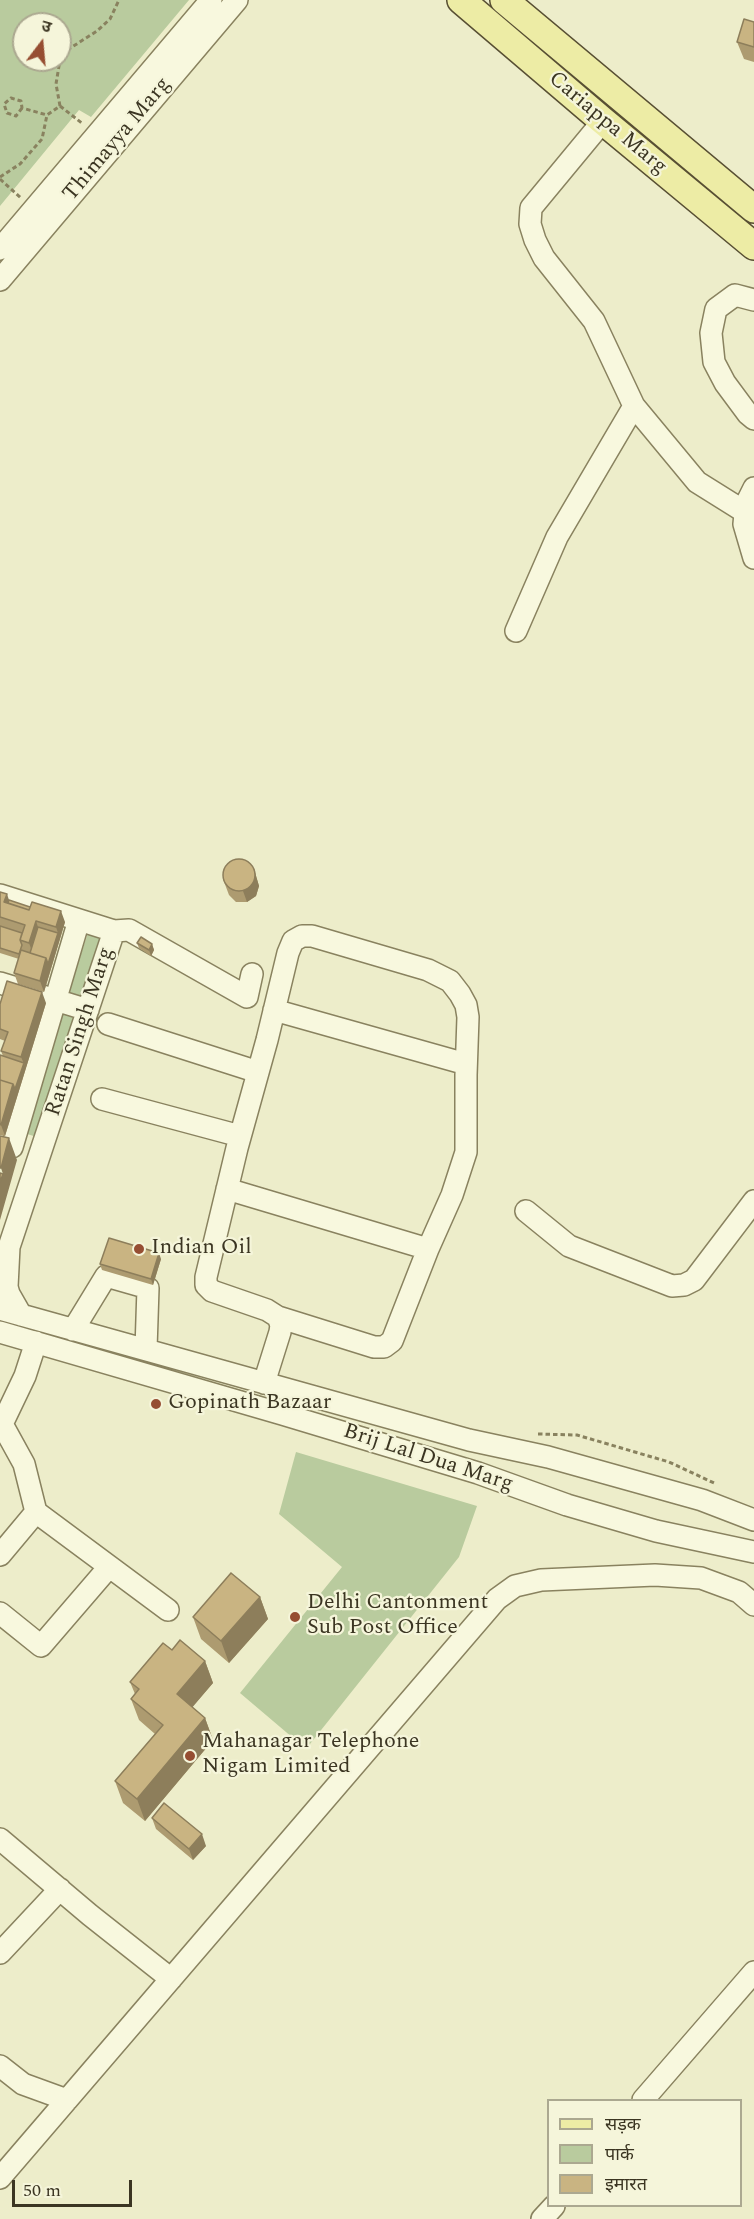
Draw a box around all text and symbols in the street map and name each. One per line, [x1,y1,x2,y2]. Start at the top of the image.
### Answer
north arrow [12,12,72,72]
text: उ [39,14,54,39]
street label: Cariappa Marg [542,67,672,181]
street label: Thimayya Marg [58,73,178,207]
street label: Ratan Singh Marg [41,944,121,1120]
place label: Indian Oil [151,1236,252,1262]
marker: Indian Oil [132,1242,146,1256]
place label: Gopinath Bazaar [168,1391,332,1417]
marker: Gopinath Bazaar [149,1397,163,1411]
street label: Brij Lal Dua Marg [340,1419,516,1499]
place label: Delhi Cantonment Sub Post Office [307,1591,488,1642]
marker: Delhi Cantonment Sub Post Office [288,1610,302,1624]
place label: Mahanagar Telephone Nigam Limited [202,1730,419,1782]
marker: Mahanagar Telephone Nigam Limited [183,1749,197,1763]
legend [547,2099,742,2207]
text: सड़क [605,2111,641,2138]
text: पार्क [605,2141,634,2168]
scale bar [15,2168,135,2206]
text: इमारत [605,2171,647,2198]
text: 50 m [23,2177,61,2204]

